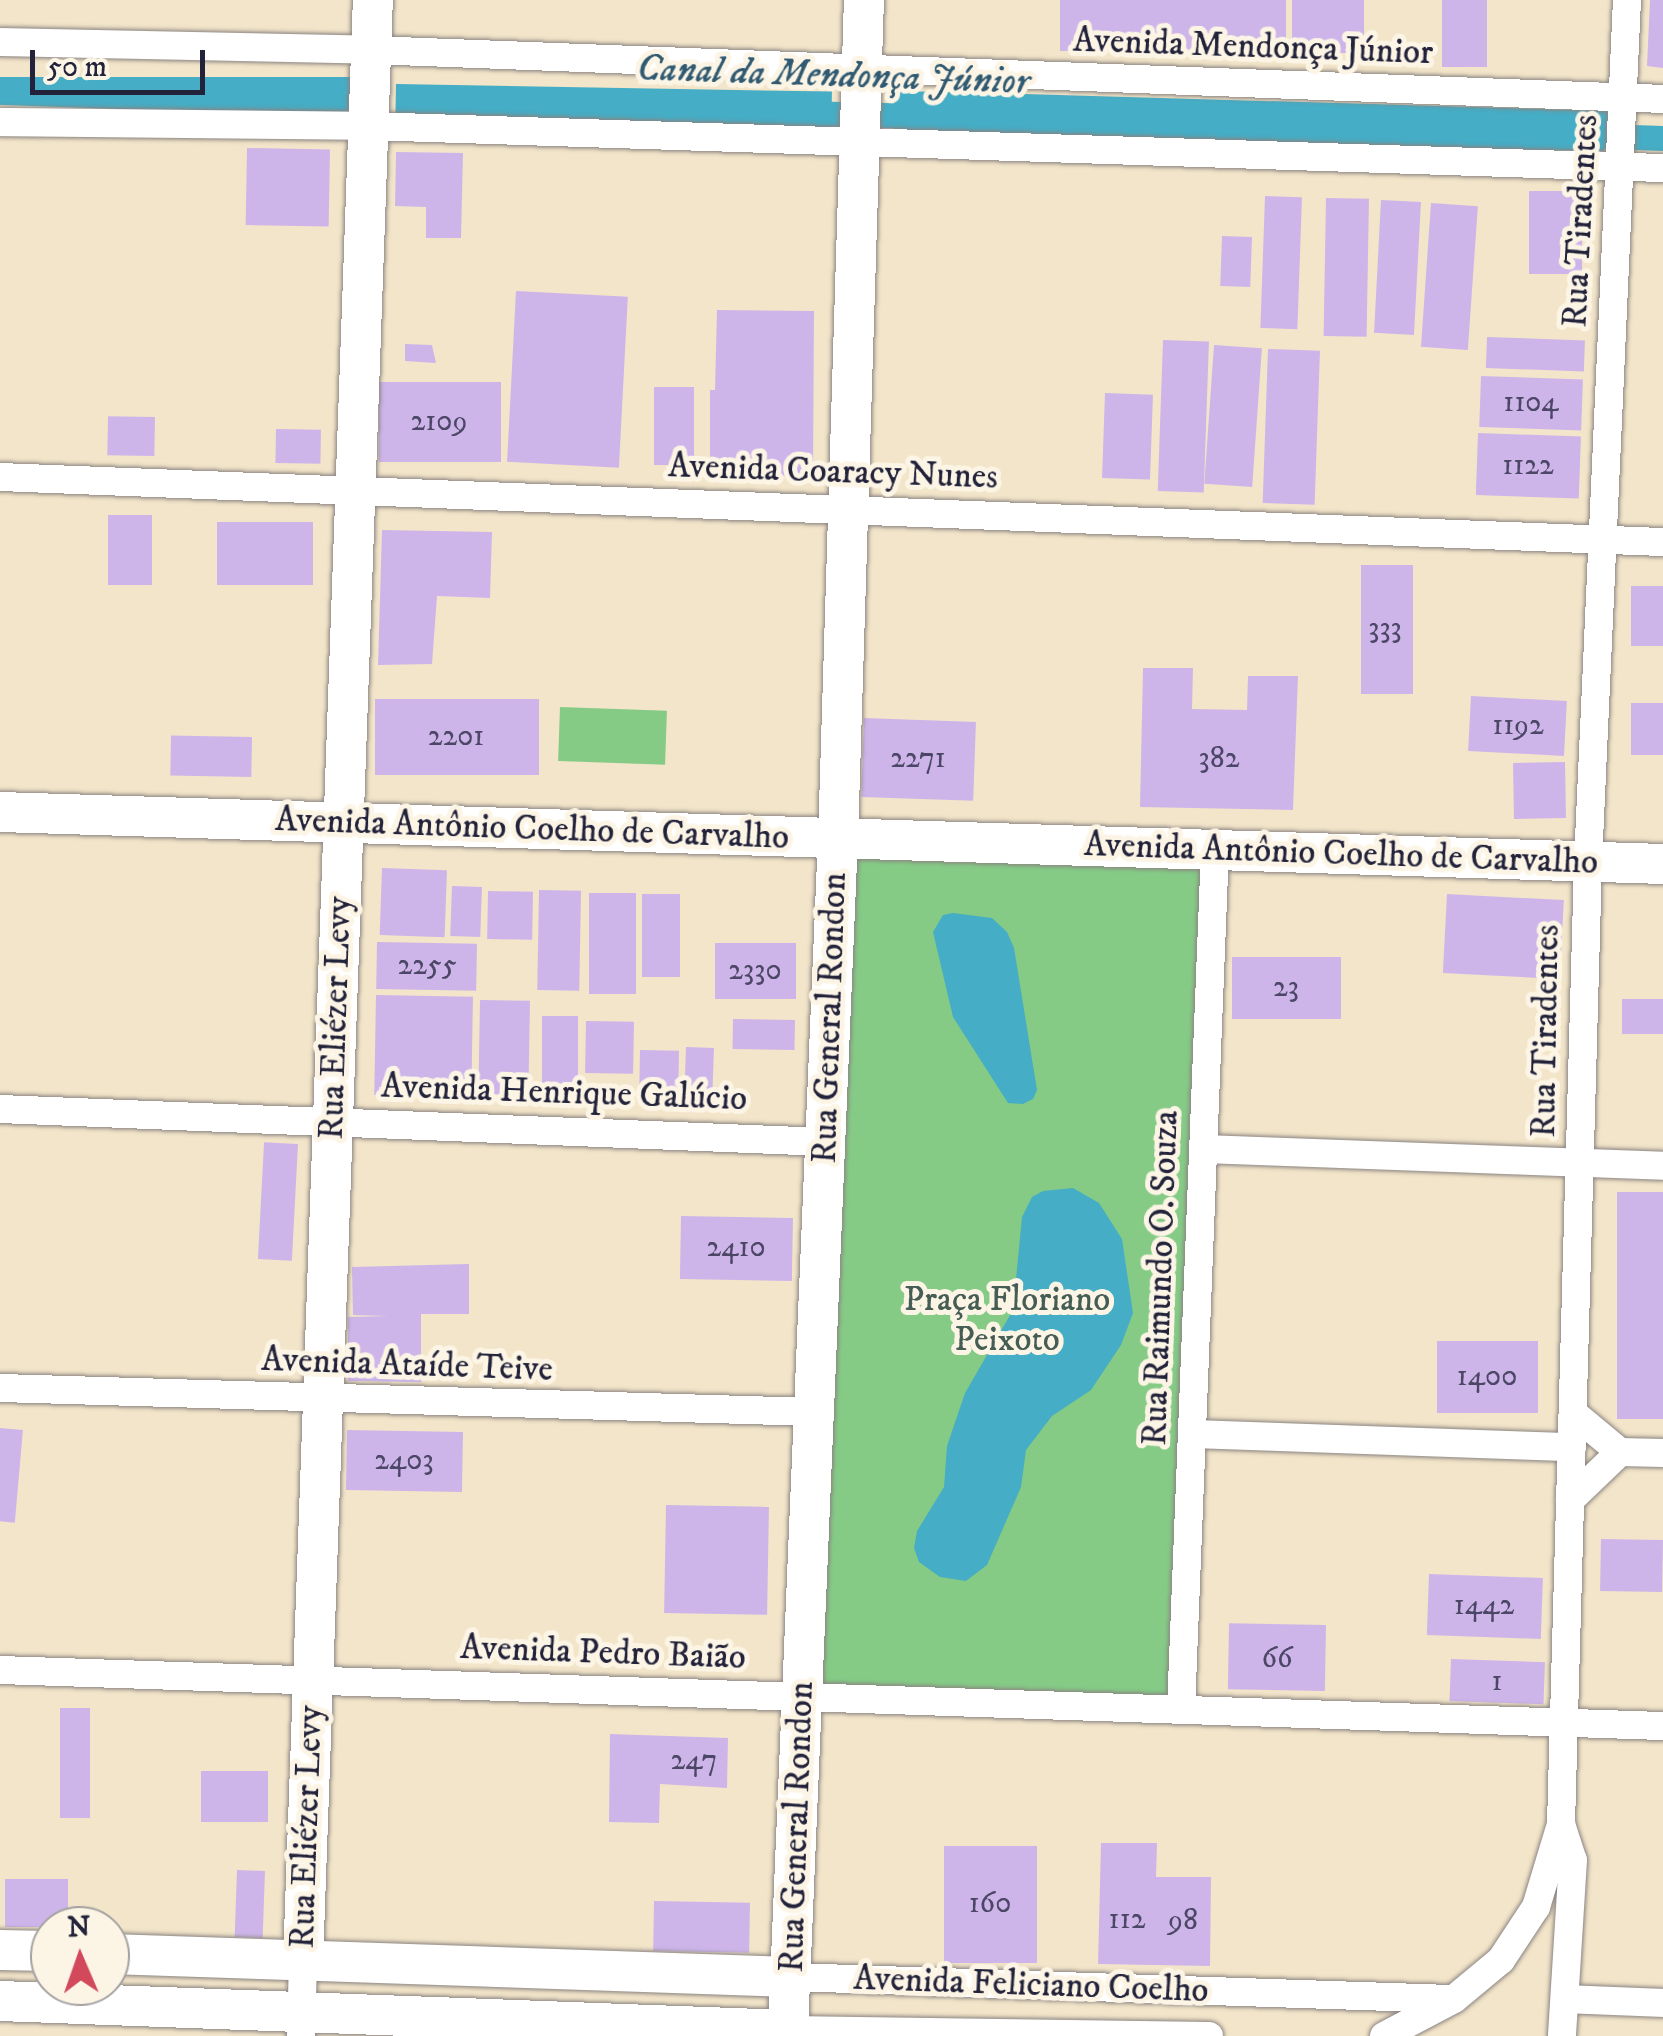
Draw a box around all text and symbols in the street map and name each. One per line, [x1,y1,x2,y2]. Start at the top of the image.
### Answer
street label: Avenida Mendonça Júnior [1072,20,1434,74]
scale bar [35,30,210,92]
water label: Canal da Mendonça Júnior [636,46,1030,106]
text: 50 m [47,49,107,86]
street label: Rua Tiradentes [1554,113,1608,329]
house number: 1104 [1503,385,1559,421]
house number: 2109 [411,404,467,440]
street label: Avenida Coaracy Nunes [667,445,999,499]
house number: 1122 [1502,448,1554,484]
house number: 333 [1368,611,1402,647]
house number: 1192 [1492,708,1544,744]
house number: 2201 [428,719,484,755]
house number: 2271 [890,741,946,777]
house number: 382 [1199,741,1239,777]
street label: Avenida Antônio Coelho de Carvalho [274,799,790,859]
street label: Avenida Antônio Coelho de Carvalho [1083,824,1599,884]
street label: Rua General Rondon [804,872,856,1164]
street label: Rua Eliézer Levy [311,896,361,1140]
street label: Rua Tiradentes [1523,924,1569,1138]
house number: 2255 [397,948,457,984]
house number: 2330 [728,953,782,989]
house number: 23 [1273,970,1299,1006]
street label: Avenida Henrique Galúcio [380,1066,748,1120]
street label: Rua Raimundo O. Souza [1134,1110,1188,1446]
house number: 2410 [706,1230,766,1266]
park label: Praça Floriano Peixoto [904,1279,1110,1361]
street label: Avenida Ataíde Teive [261,1339,553,1391]
house number: 1400 [1457,1359,1517,1395]
house number: 2403 [374,1443,434,1479]
house number: 1442 [1454,1588,1514,1624]
street label: Avenida Pedro Baião [459,1627,747,1679]
house number: 66 [1261,1641,1293,1677]
house number: 1 [1491,1664,1503,1700]
street label: Rua General Rondon [771,1681,823,1973]
street label: Rua Eliézer Levy [282,1705,332,1949]
house number: 247 [671,1743,717,1779]
house number: 160 [969,1886,1011,1922]
house number: 112 [1109,1902,1145,1938]
house number: 98 [1168,1903,1198,1939]
north arrow [30,1906,130,2006]
text: N [67,1910,91,1945]
street label: Avenida Feliciano Coelho [853,1958,1209,2012]

